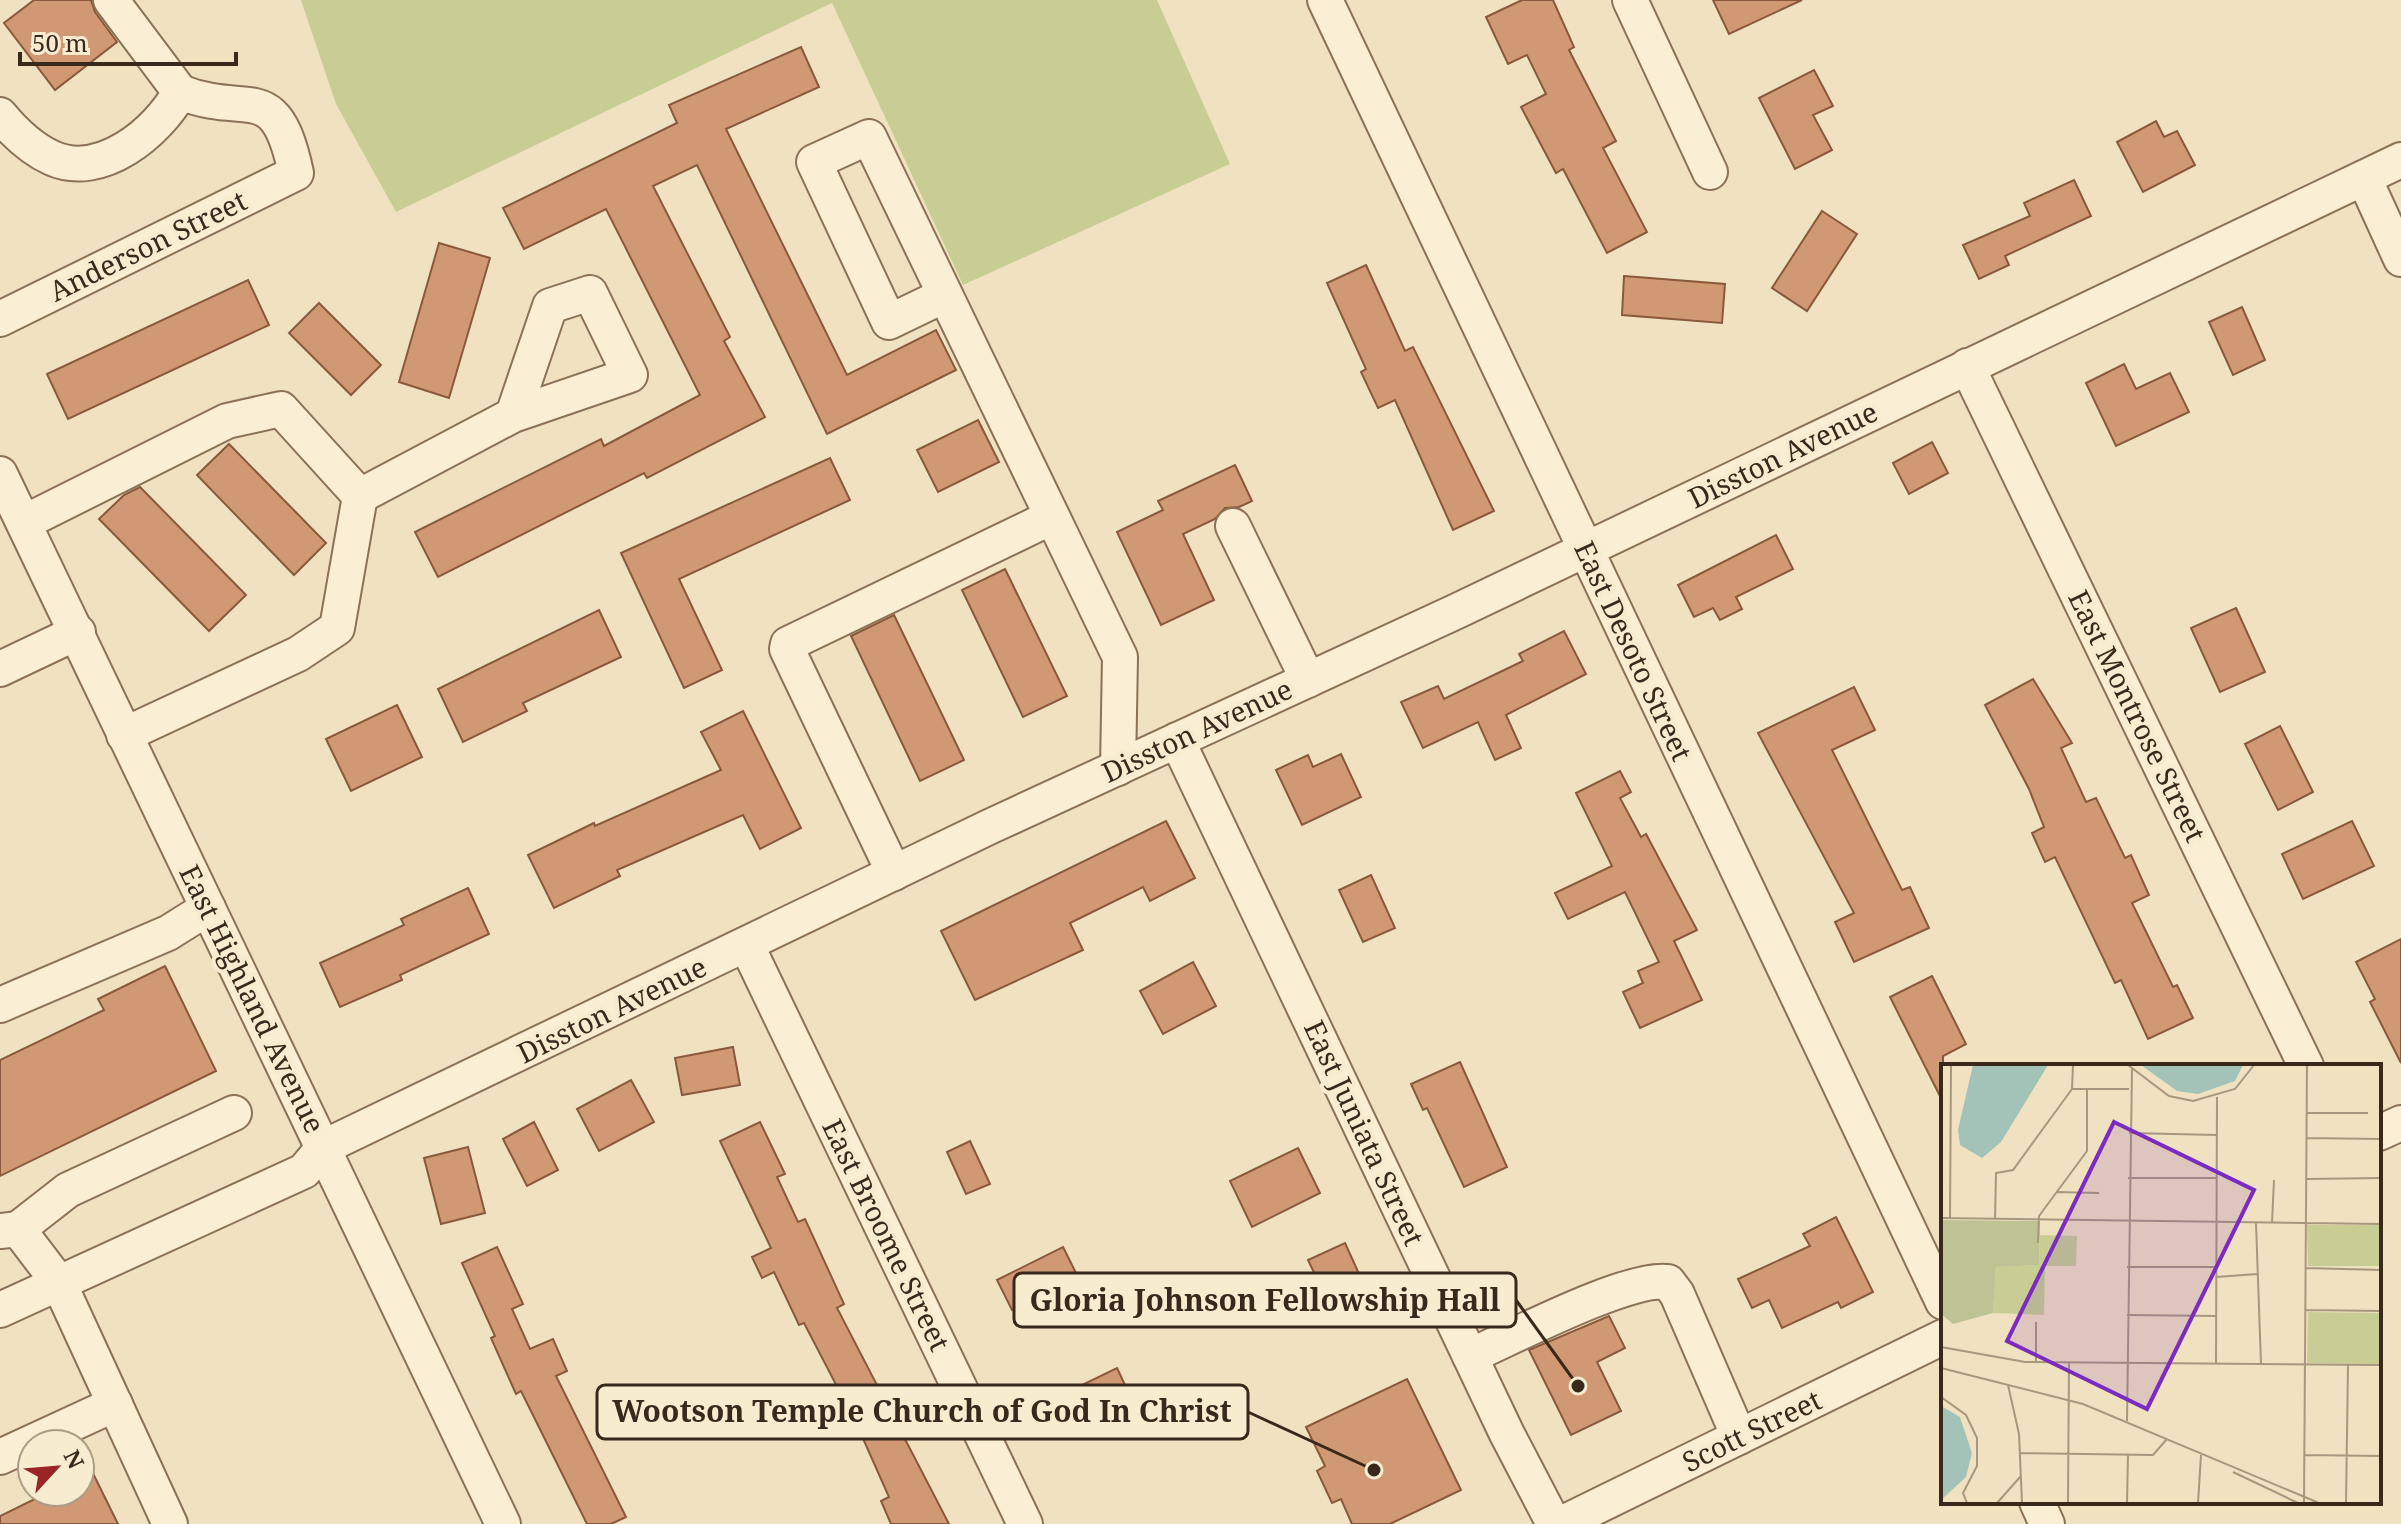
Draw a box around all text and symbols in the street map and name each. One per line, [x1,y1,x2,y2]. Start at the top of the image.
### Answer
scale bar [20,16,236,66]
text: 50 m [32,26,88,59]
street label: Anderson Street [42,181,253,309]
street label: Disston Avenue [1682,392,1883,516]
street label: East Desoto Street [1566,534,1702,767]
street label: East Montrose Street [2060,583,2215,848]
street label: Disston Avenue [1095,669,1298,791]
street label: East Highland Avenue [171,858,334,1139]
street label: Disston Avenue [511,947,712,1071]
street label: East Juniata Street [1296,1014,1434,1252]
inset map [1941,1064,2381,1504]
street label: East Broome Street [814,1112,960,1357]
callout: Gloria Johnson Fellowship Hall [1014,1273,1516,1327]
text: Gloria Johnson Fellowship Hall [1030,1279,1501,1320]
street label: Scott Street [1676,1380,1828,1480]
callout: Wootson Temple Church of God In Christ [597,1385,1248,1439]
text: Wootson Temple Church of God In Christ [612,1390,1232,1431]
north arrow [16,1428,96,1508]
text: N [58,1444,92,1473]

